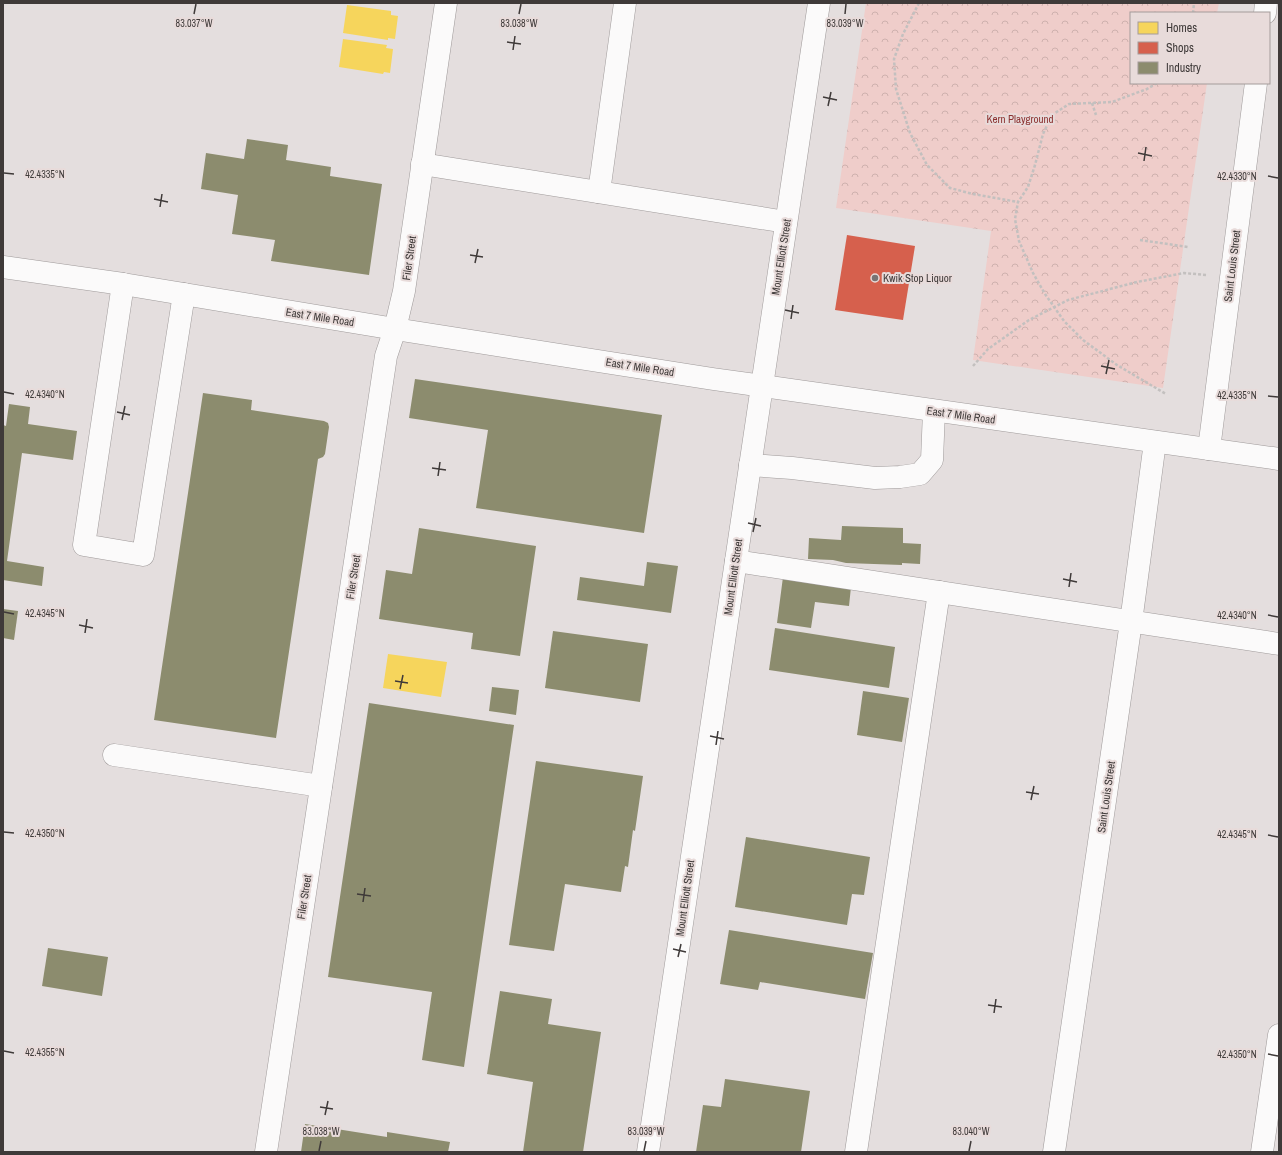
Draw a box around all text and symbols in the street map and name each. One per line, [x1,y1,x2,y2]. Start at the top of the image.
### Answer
legend [1130,12,1270,84]
text: 83.037°W [176,17,213,30]
text: 83.038°W [501,17,538,30]
text: 83.039°W [827,17,864,30]
text: Homes [1166,20,1197,36]
text: Shops [1166,40,1194,56]
text: Industry [1166,60,1201,76]
park label: Kern Playground [986,112,1054,126]
text: 42.4335°N [25,168,65,181]
text: 42.4330°N [1217,170,1257,183]
street label: Mount Elliott Street [768,218,794,296]
street label: Saint Louis Street [1221,229,1243,303]
street label: Filer Street [399,234,419,281]
place label: Kwik Stop Liquor [883,271,952,285]
marker: Kwik Stop Liquor [870,273,880,283]
street label: East 7 Mile Road [285,305,355,329]
street label: East 7 Mile Road [605,355,675,379]
text: 42.4340°N [25,388,65,401]
text: 42.4335°N [1217,389,1257,402]
street label: East 7 Mile Road [926,403,996,427]
street label: Mount Elliott Street [721,538,745,616]
street label: Filer Street [343,553,363,600]
text: 42.4345°N [25,607,65,620]
text: 42.4340°N [1217,609,1257,622]
street label: Saint Louis Street [1094,760,1118,834]
text: 42.4350°N [25,827,65,840]
text: 42.4345°N [1217,828,1257,841]
street label: Mount Elliott Street [673,859,697,937]
street label: Filer Street [294,873,314,920]
text: 42.4355°N [25,1046,65,1059]
text: 42.4350°N [1217,1048,1257,1061]
text: 83.038°W [303,1125,340,1138]
text: 83.039°W [628,1125,665,1138]
text: 83.040°W [953,1125,990,1138]

